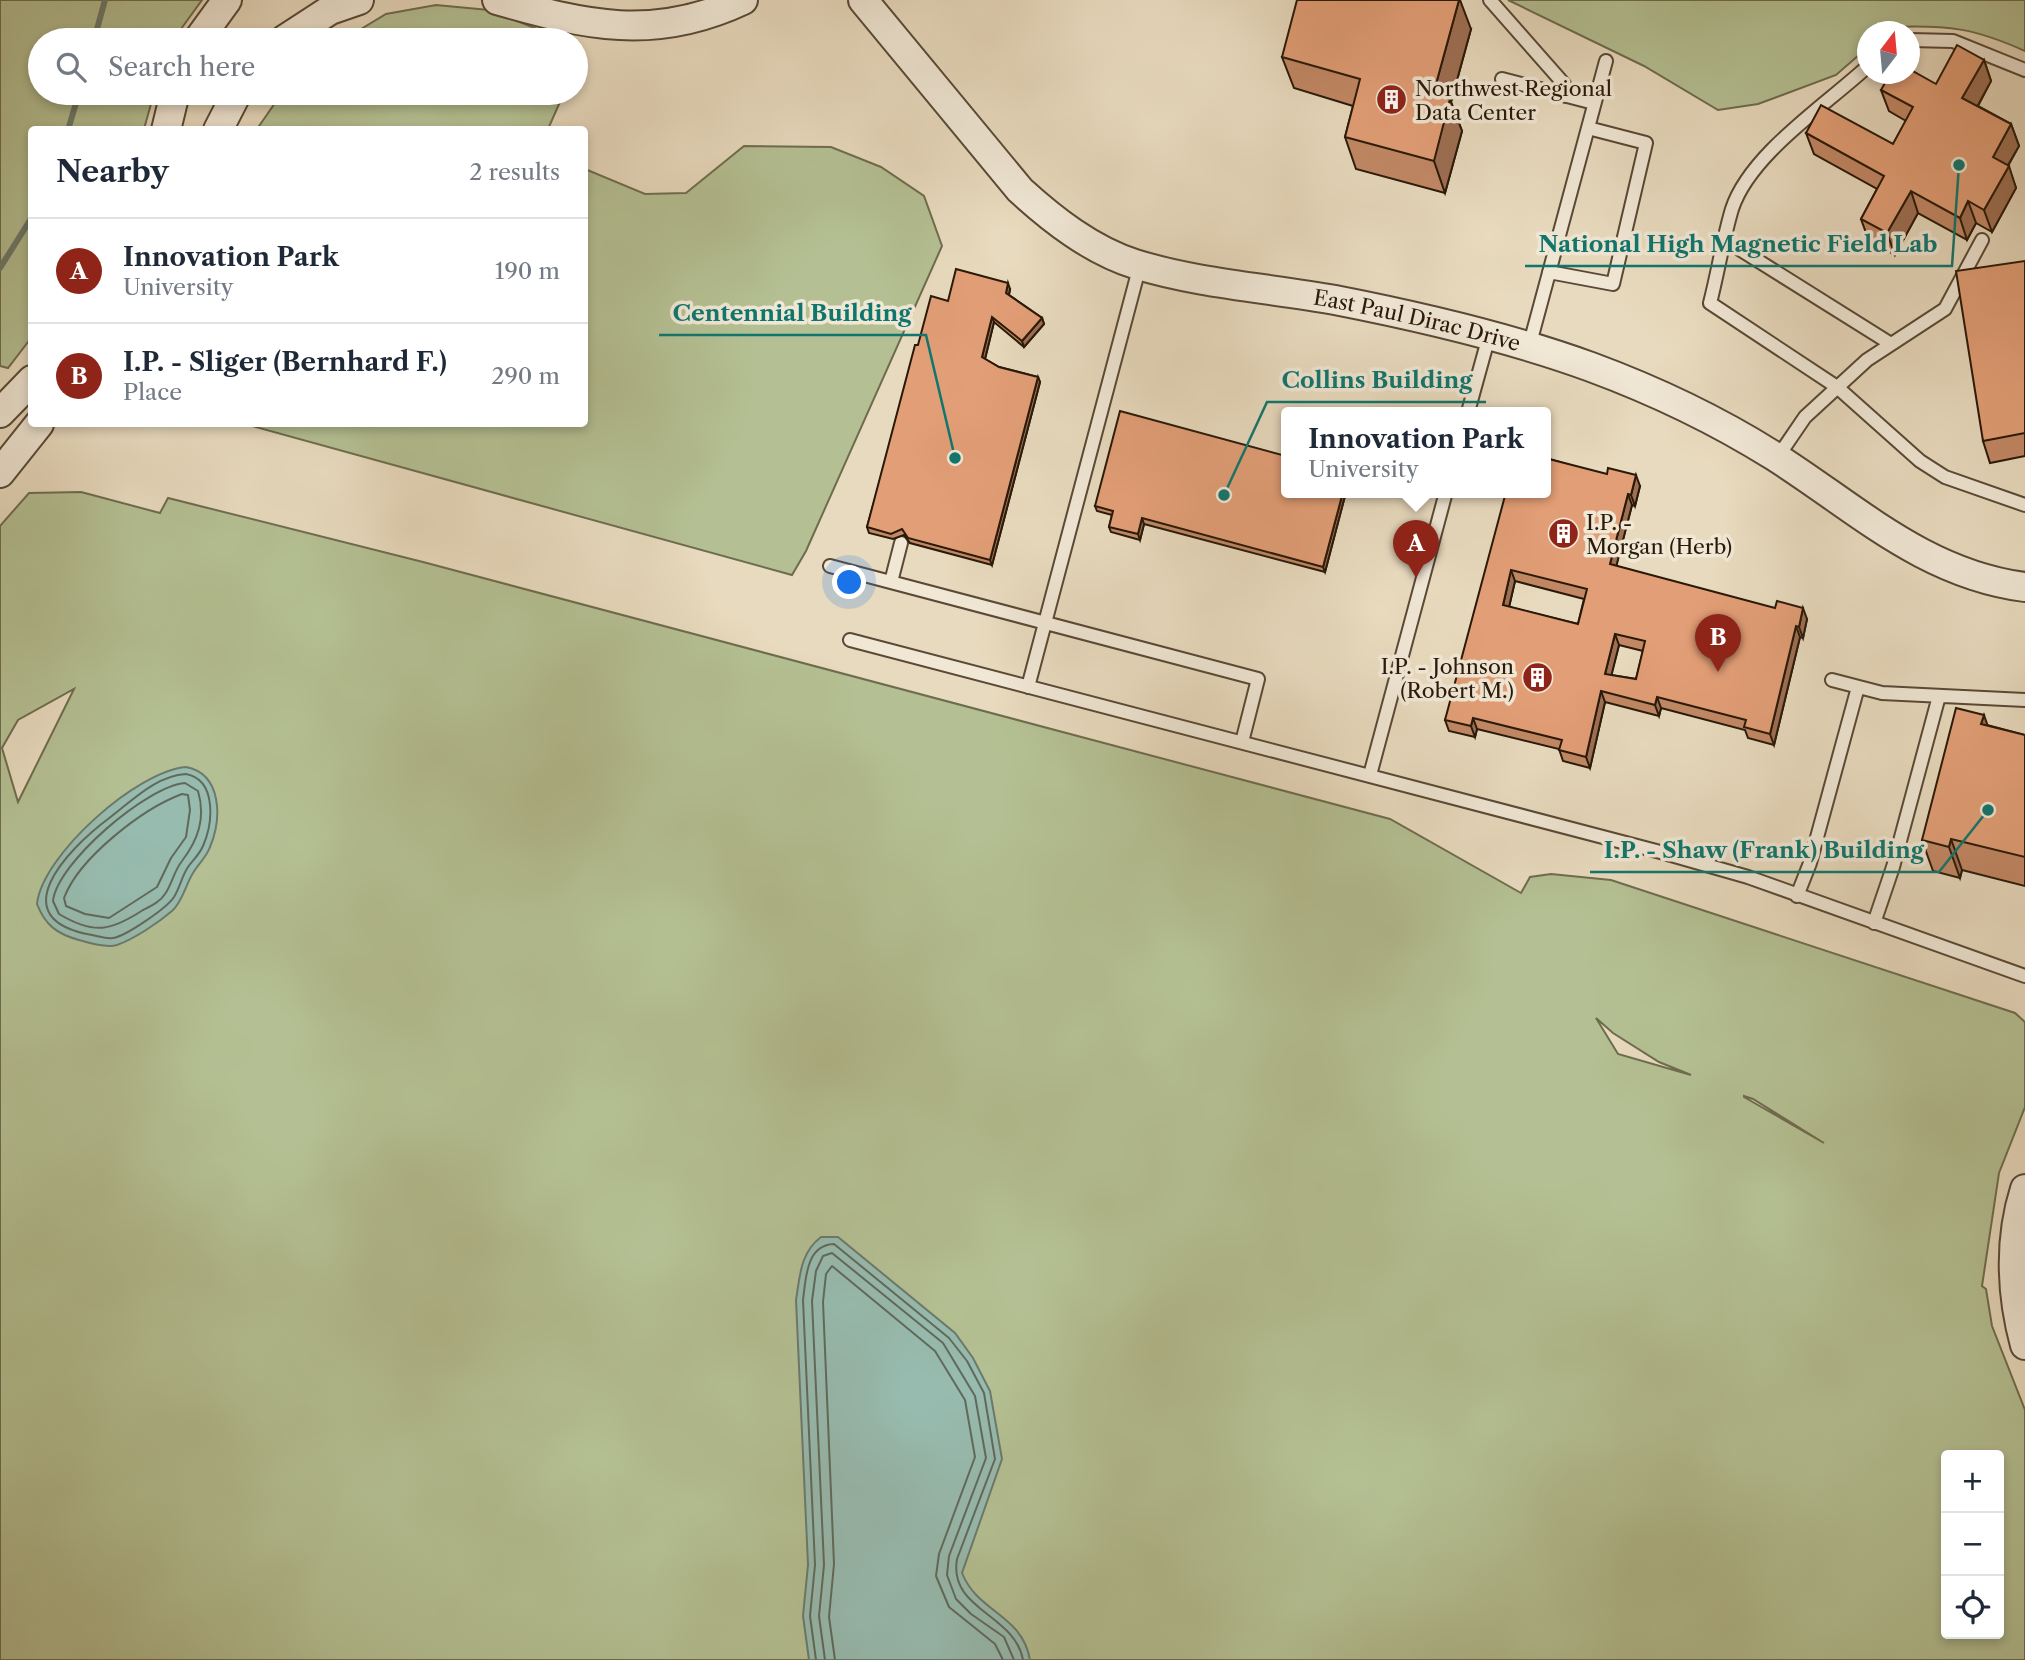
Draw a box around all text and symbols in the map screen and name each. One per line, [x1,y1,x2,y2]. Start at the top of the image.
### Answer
north arrow [1857,21,1920,84]
search box [28,28,588,105]
icon: search [52,48,90,86]
text: Search here [108,51,255,83]
place label: Northwest Regional Data Center [1415,76,1612,125]
building icon: Northwest Regional Data Center [1375,83,1409,117]
text: Nearby [56,153,169,190]
text: 2 results [469,158,560,186]
callout: National High Magnetic Field Lab [1525,222,1952,266]
text: National High Magnetic Field Lab [1539,230,1937,258]
text: Innovation Park [123,241,339,273]
text: A [70,257,88,285]
text: 190 m [495,257,560,285]
text: University [123,273,234,301]
street label: East Paul Dirac Drive [1312,284,1524,356]
callout: Centennial Building [659,291,926,335]
text: Centennial Building [672,299,912,327]
text: I.P. - Sliger (Bernhard F.) [123,346,447,378]
callout: Collins Building [1267,358,1486,402]
text: B [70,362,88,390]
text: 290 m [491,362,560,390]
text: Collins Building [1282,366,1473,394]
text: Place [123,378,182,406]
popup [1281,407,1551,498]
text: Innovation Park [1308,423,1524,455]
text: University [1308,455,1419,483]
place label: I.P. - Morgan (Herb) [1586,510,1732,559]
building icon: I.P. - Morgan (Herb) [1546,517,1580,551]
pin: A [1393,520,1439,578]
your location [832,565,866,599]
pin: B [1695,614,1741,672]
place label: I.P. - Johnson (Robert M.) [1381,654,1514,703]
building icon: I.P. - Johnson (Robert M.) [1520,661,1554,695]
callout: I.P. - Shaw (Frank) Building [1590,828,1939,872]
text: I.P. - Shaw (Frank) Building [1604,836,1925,864]
map controls [1941,1450,2004,1639]
button: + [1941,1450,2004,1513]
button: − [1941,1513,2004,1576]
button: locate [1941,1576,2004,1639]

